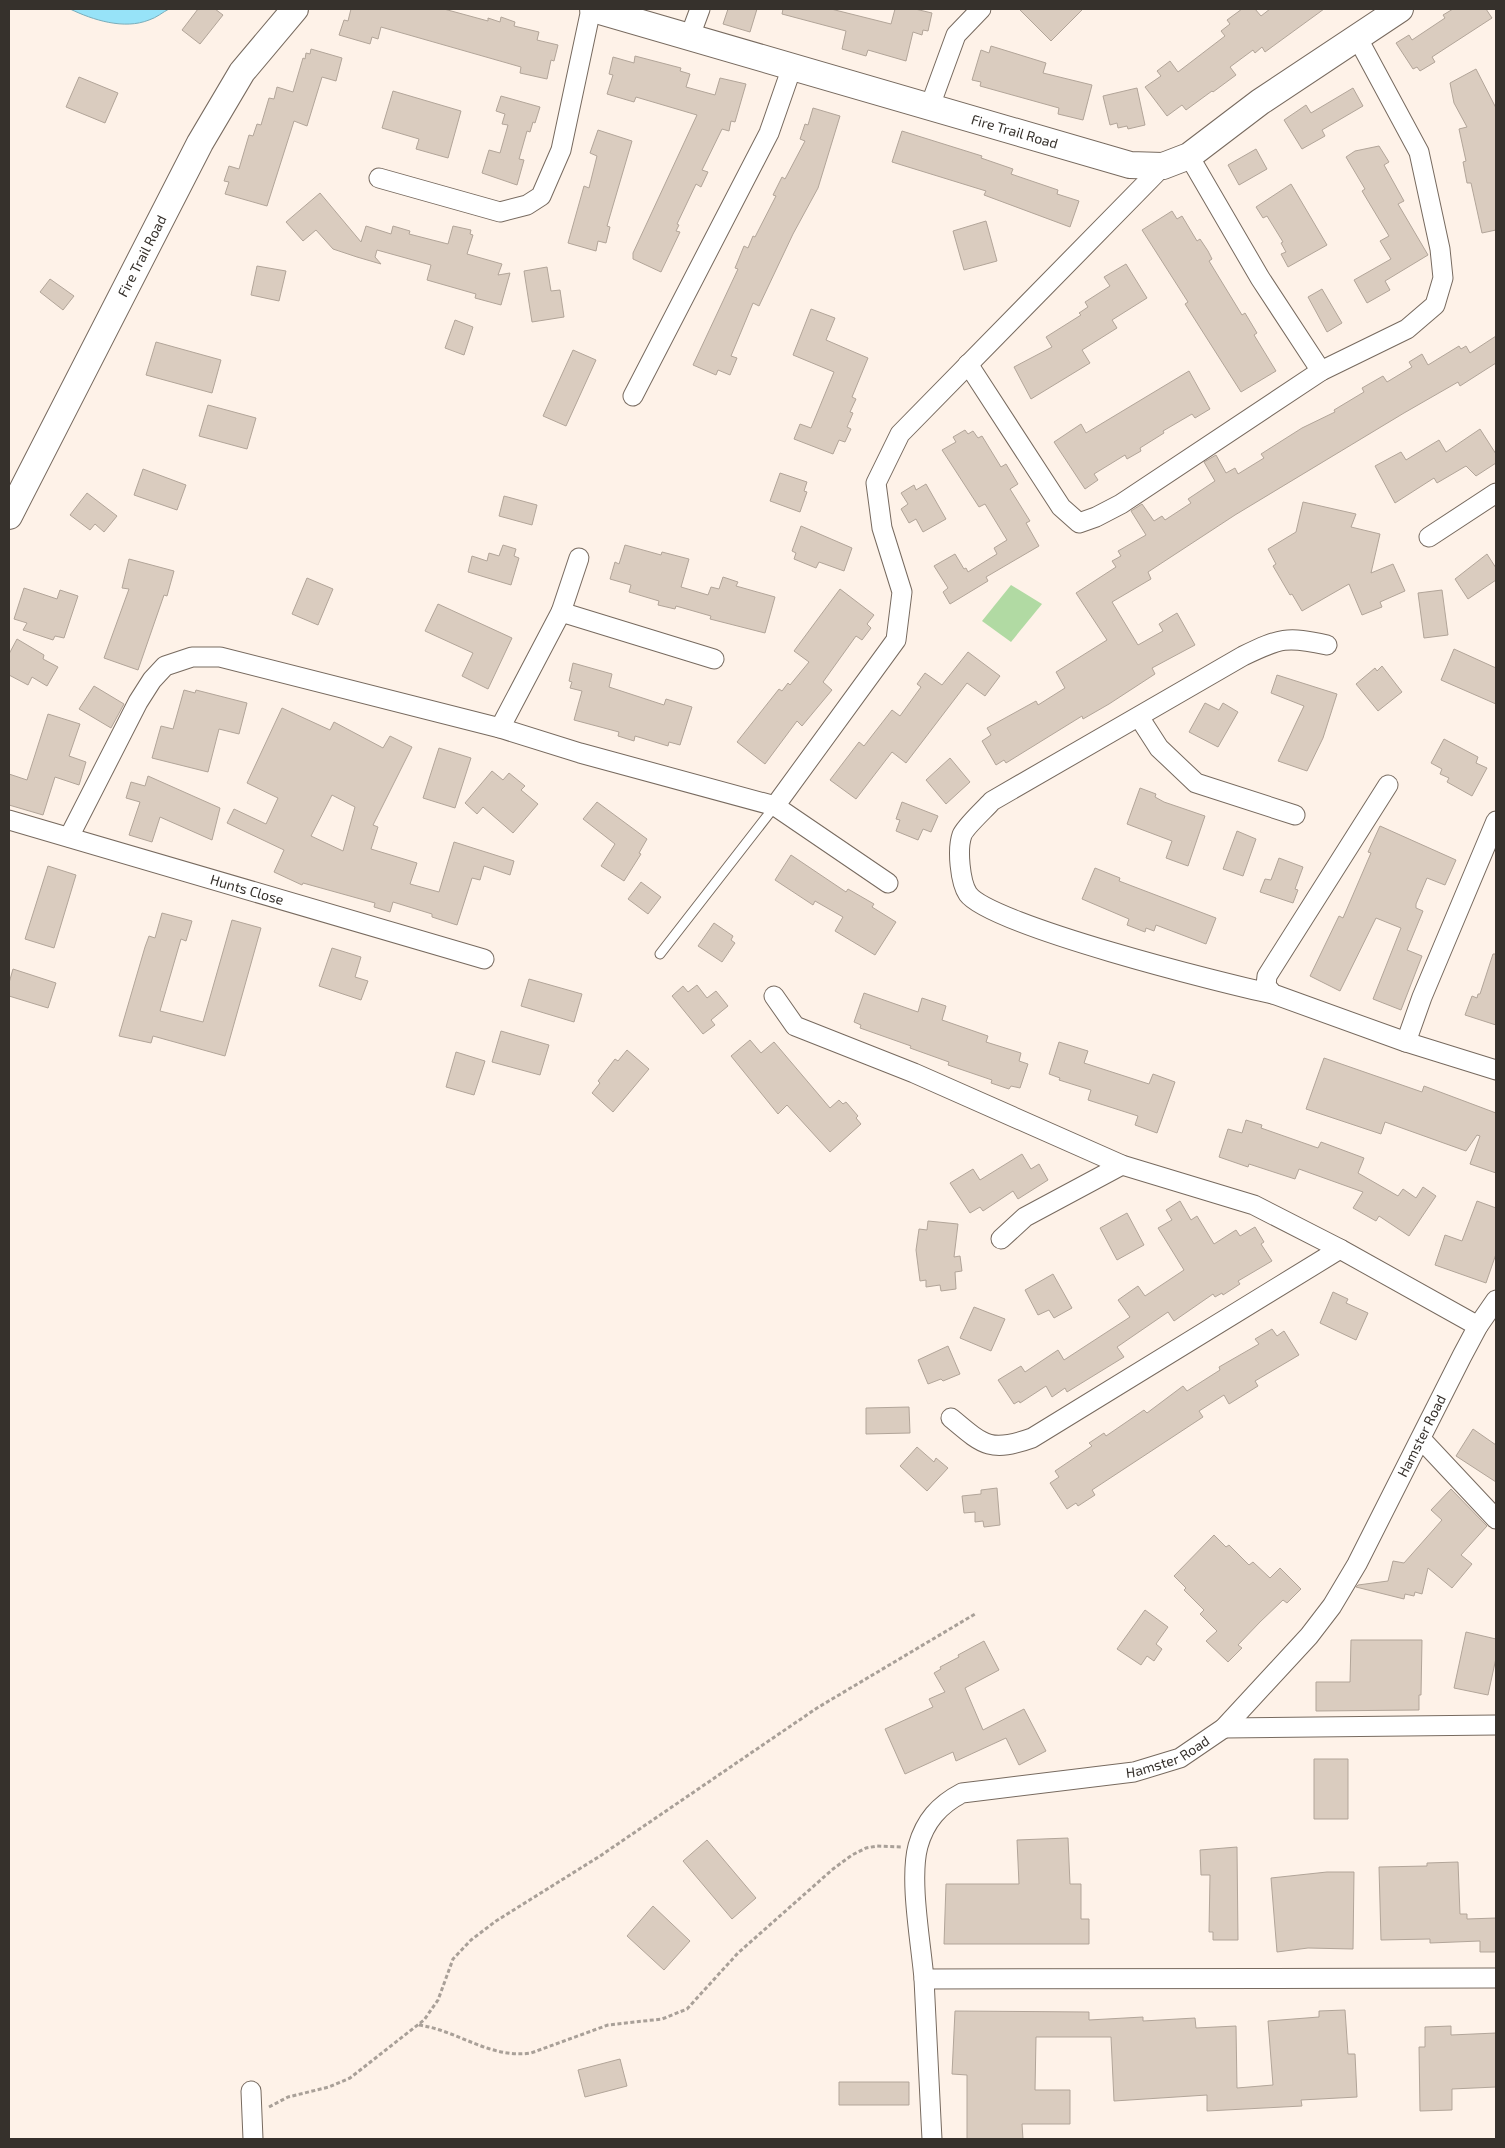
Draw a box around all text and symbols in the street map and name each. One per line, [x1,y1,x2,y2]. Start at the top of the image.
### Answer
street label: Fire Trail Road [969,110,1060,152]
street label: Fire Trail Road [114,212,170,300]
street label: Hunts Close [208,870,286,908]
street label: Hamster Road [1393,1392,1449,1480]
street label: Hamster Road [1125,1732,1212,1781]

